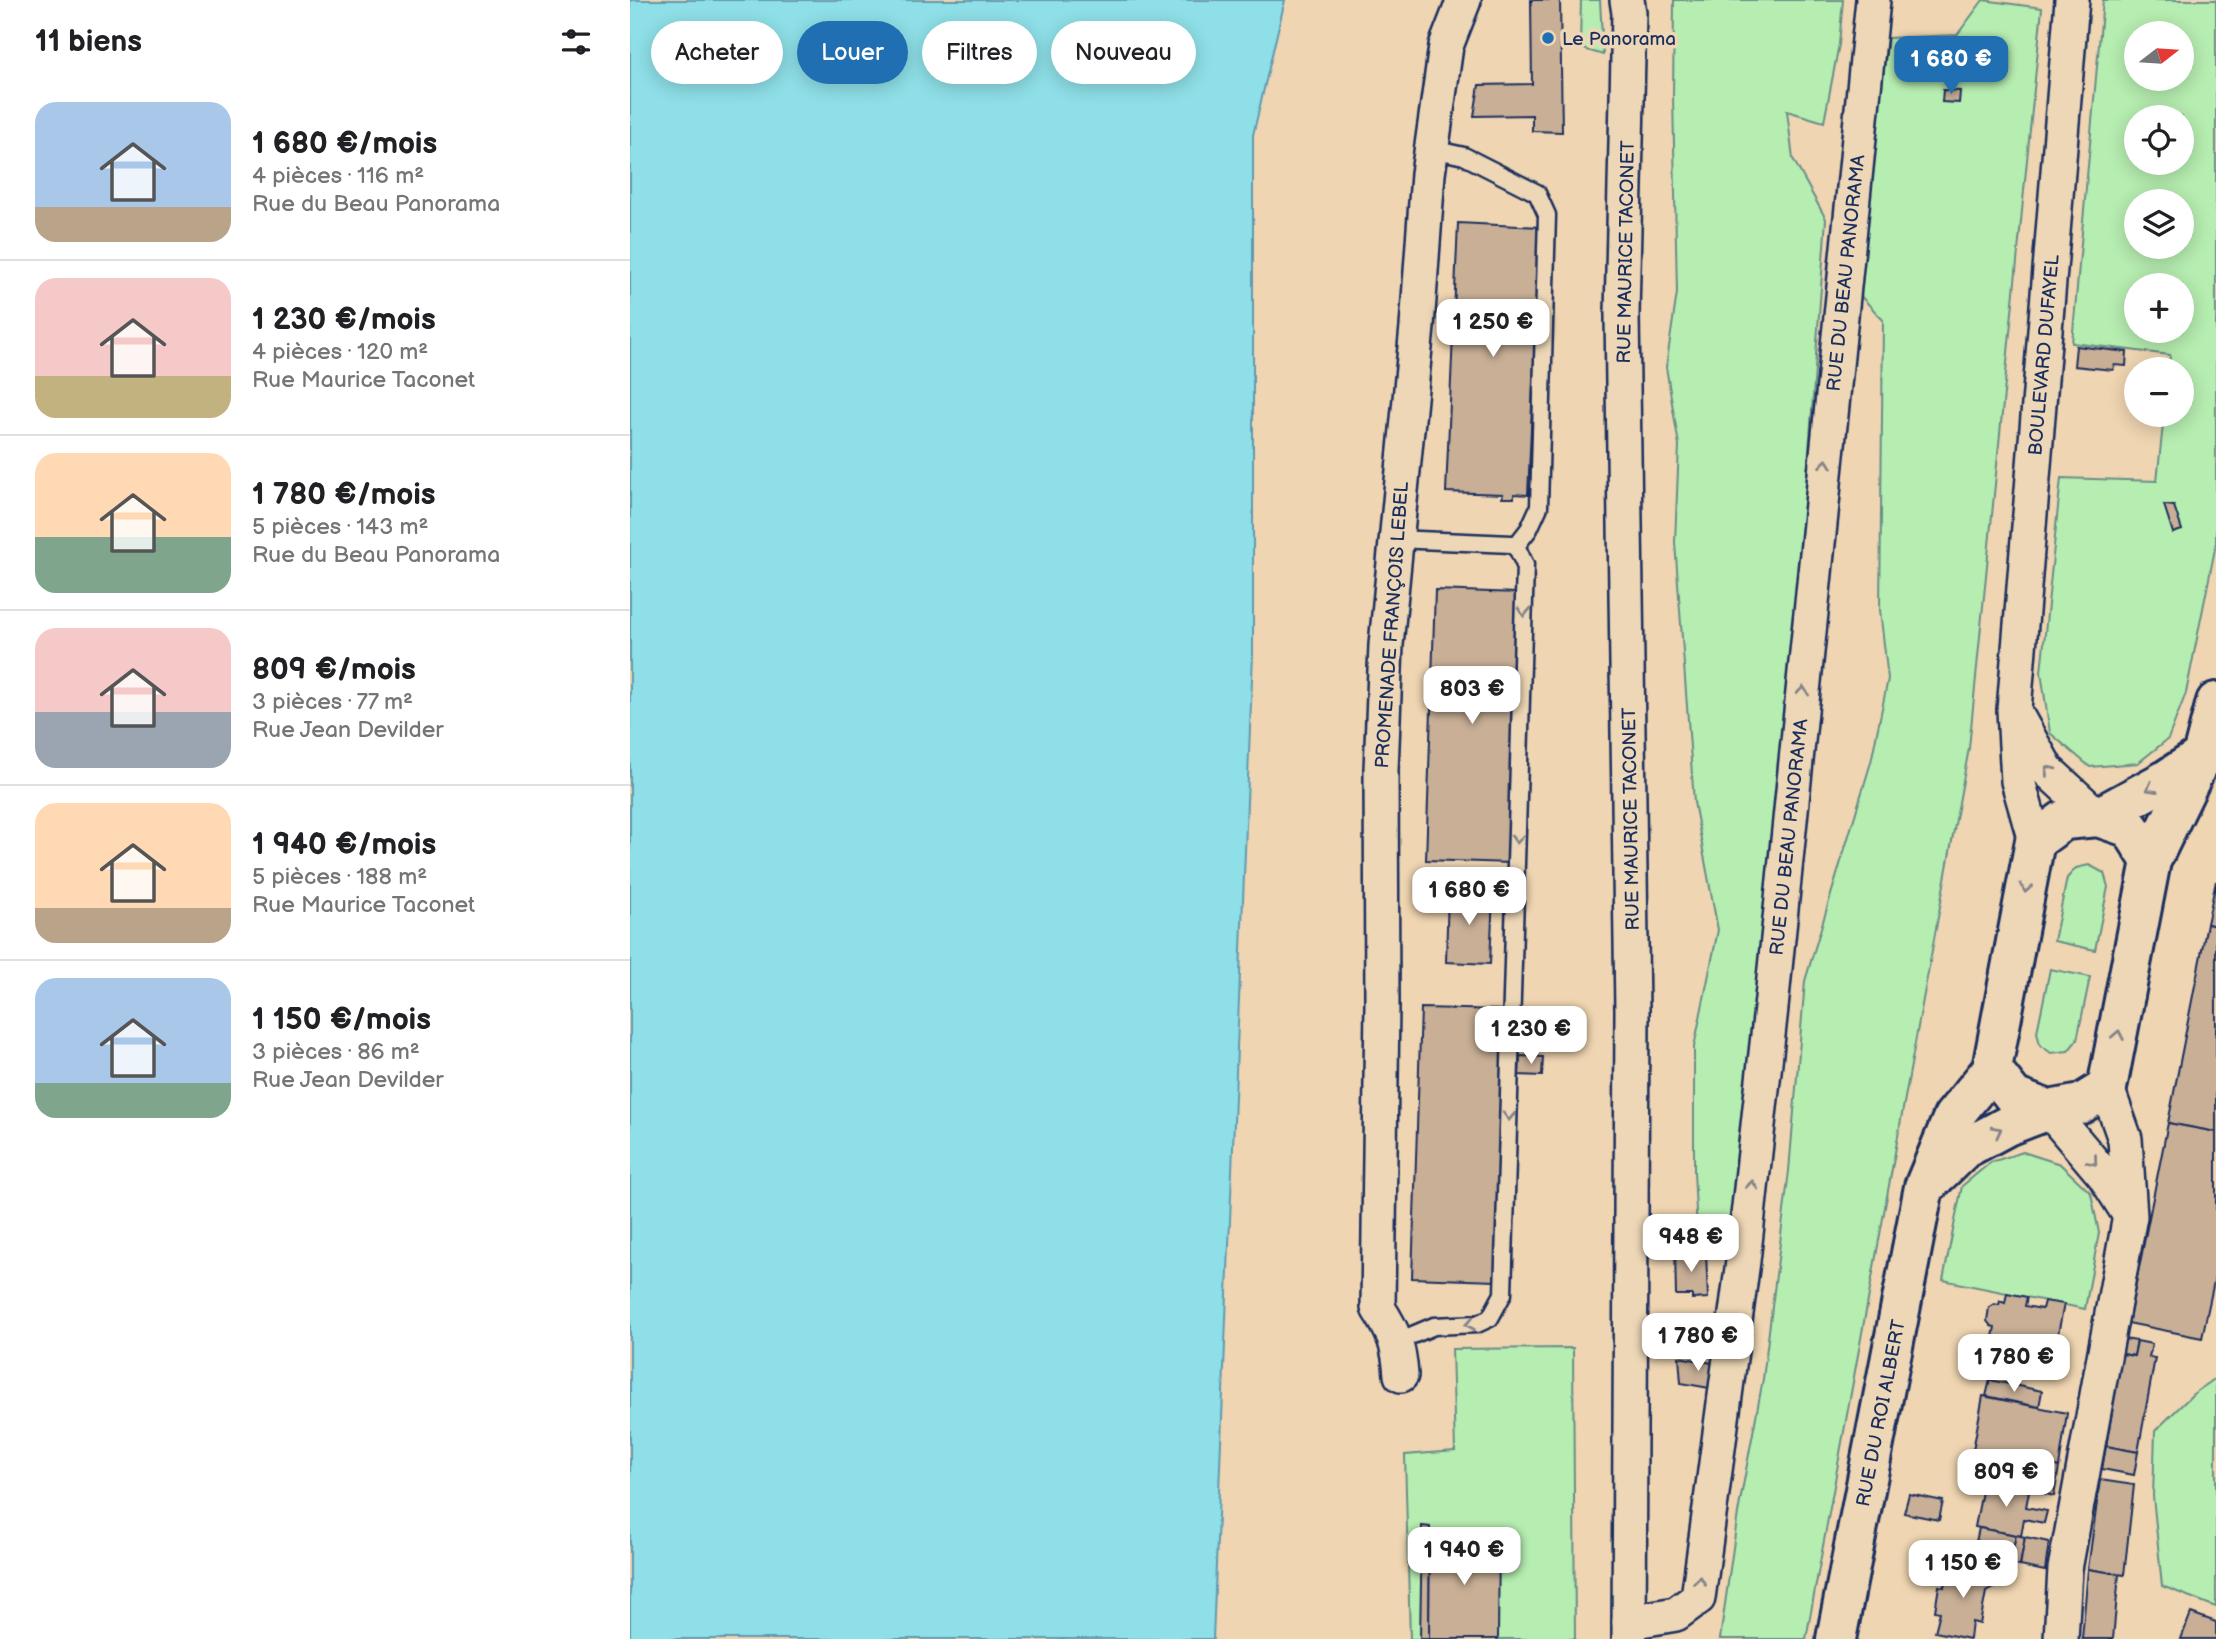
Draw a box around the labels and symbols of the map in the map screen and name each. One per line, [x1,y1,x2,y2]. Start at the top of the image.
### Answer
north arrow [2124,21,2194,91]
place label: Le Panorama [1562,28,1676,51]
marker: Le Panorama [1540,30,1556,46]
pin: 1 680 € [1886,36,2016,96]
street label: RUE MAURICE TACONET [1613,140,1640,364]
street label: RUE DU BEAU PANORAMA [1823,153,1870,393]
street label: BOULEVARD DUFAYEL [2024,254,2065,457]
pin: 1 250 € [1428,300,1558,359]
one-way arrow [1818,459,1833,470]
street label: PROMENADE FRANÇOIS LEBEL [1371,481,1414,769]
one-way arrow [1516,607,1532,618]
pin: 803 € [1423,666,1521,726]
one-way arrow [1795,685,1810,696]
street label: RUE MAURICE TACONET [1618,707,1645,931]
street label: RUE DU BEAU PANORAMA [1766,717,1813,957]
one-way arrow [2045,765,2058,777]
one-way arrow [2146,780,2158,793]
one-way arrow [1509,835,1525,845]
pin: 1 680 € [1404,867,1534,927]
one-way arrow [2020,882,2035,894]
pin: 1 230 € [1466,1006,1596,1066]
one-way arrow [2109,1029,2124,1041]
one-way arrow [1501,1111,1516,1122]
one-way arrow [1990,1126,2002,1140]
one-way arrow [2085,1152,2097,1165]
one-way arrow [1744,1179,1759,1191]
pin: 948 € [1642,1214,1740,1274]
pin: 1 780 € [1633,1314,1763,1373]
one-way arrow [1464,1316,1476,1331]
street label: RUE DU ROI ALBERT [1852,1317,1911,1509]
pin: 1 780 € [1949,1334,2079,1394]
pin: 809 € [1957,1450,2055,1509]
pin: 1 940 € [1399,1528,1529,1587]
pin: 1 150 € [1898,1540,2028,1600]
one-way arrow [1693,1575,1708,1587]

